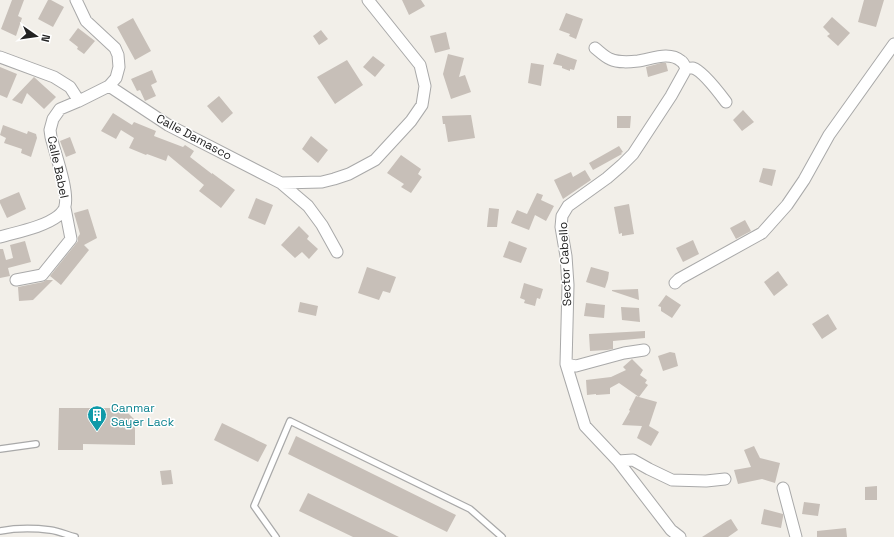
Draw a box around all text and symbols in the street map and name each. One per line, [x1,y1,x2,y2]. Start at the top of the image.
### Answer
north arrow [16,16,56,56]
text: N [38,33,53,43]
street label: Calle Damasco [153,110,235,164]
street label: Calle Babel [44,134,72,200]
street label: Sector Cabello [555,221,575,307]
place label: Canmar Sayer Lack [111,400,175,430]
building icon: Canmar Sayer Lack [86,404,108,432]

